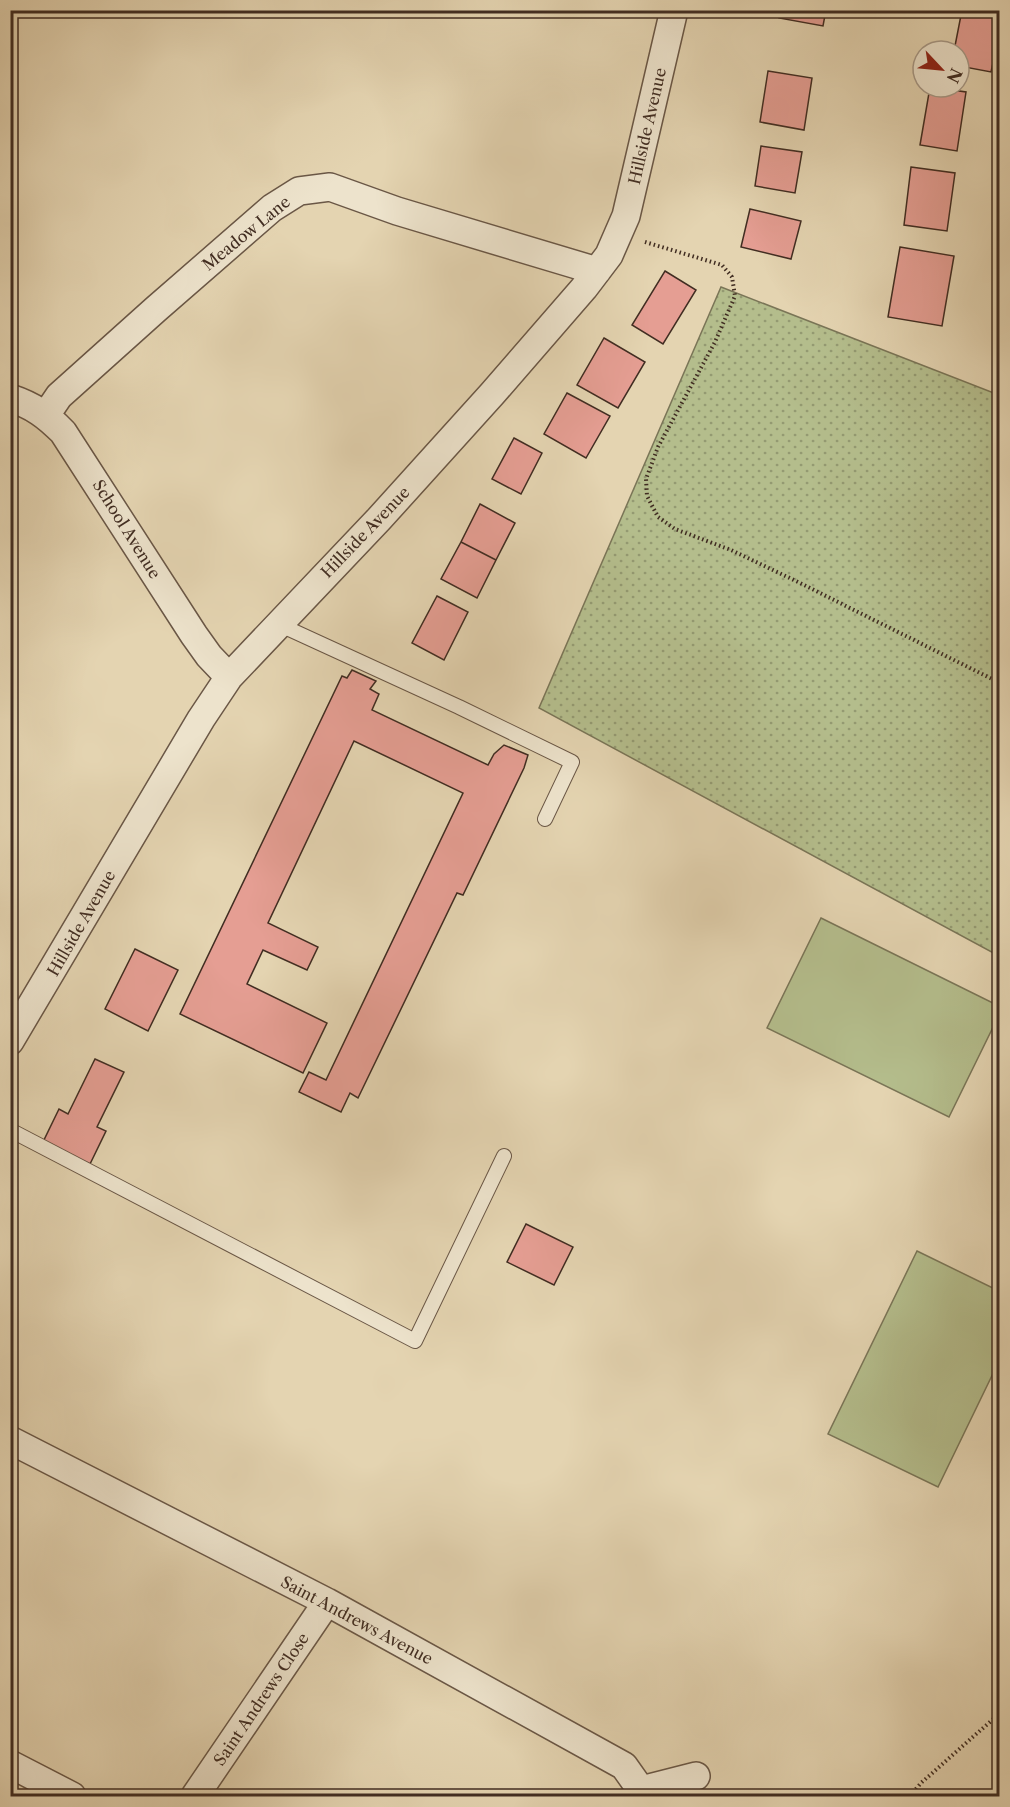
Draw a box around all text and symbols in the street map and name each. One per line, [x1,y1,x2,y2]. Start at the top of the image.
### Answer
north arrow [911,39,971,99]
text: N [942,65,967,86]
street label: Hillside Avenue [624,66,670,186]
street label: Meadow Lane [198,191,294,274]
street label: School Avenue [89,476,165,582]
street label: Hillside Avenue [316,482,414,582]
street label: Hillside Avenue [43,866,119,980]
street label: Saint Andrews Avenue [278,1571,436,1669]
street label: Saint Andrews Close [209,1629,313,1769]

